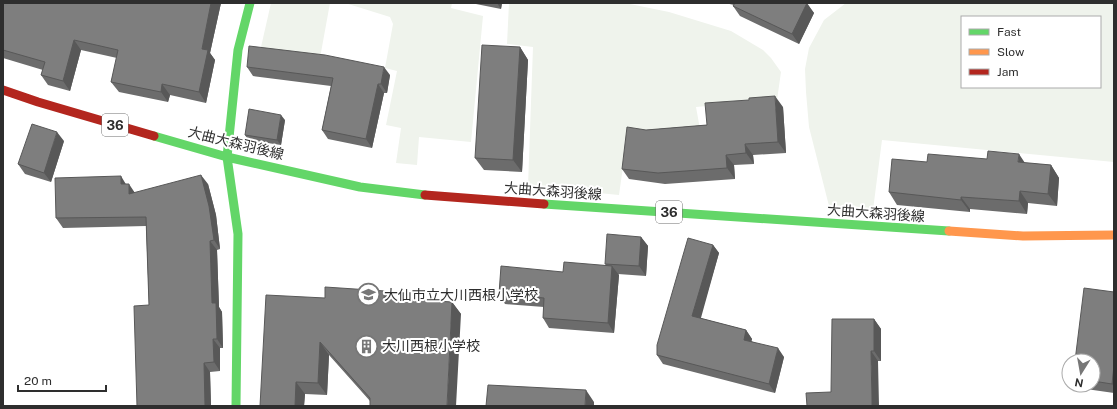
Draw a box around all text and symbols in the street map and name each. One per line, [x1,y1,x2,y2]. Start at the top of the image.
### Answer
legend [961,16,1101,88]
text: Fast [997,25,1022,39]
text: Slow [997,45,1025,59]
text: Jam [997,65,1019,79]
road number: 36 [102,114,128,136]
street label: 大曲大森羽後線 [187,123,285,163]
street label: 大曲大森羽後線 [504,180,602,202]
road number: 36 [656,201,682,223]
street label: 大曲大森羽後線 [827,202,925,224]
school or university icon: 大仙市立大川西根小学校 [356,282,382,308]
place label: 大仙市立大川西根小学校 [384,287,538,303]
building icon: 大川西根小学校 [353,333,379,359]
place label: 大川西根小学校 [382,338,480,354]
north arrow [1061,353,1101,393]
scale bar [18,367,106,393]
text: 20 m [24,374,52,388]
text: N [1074,376,1084,390]

